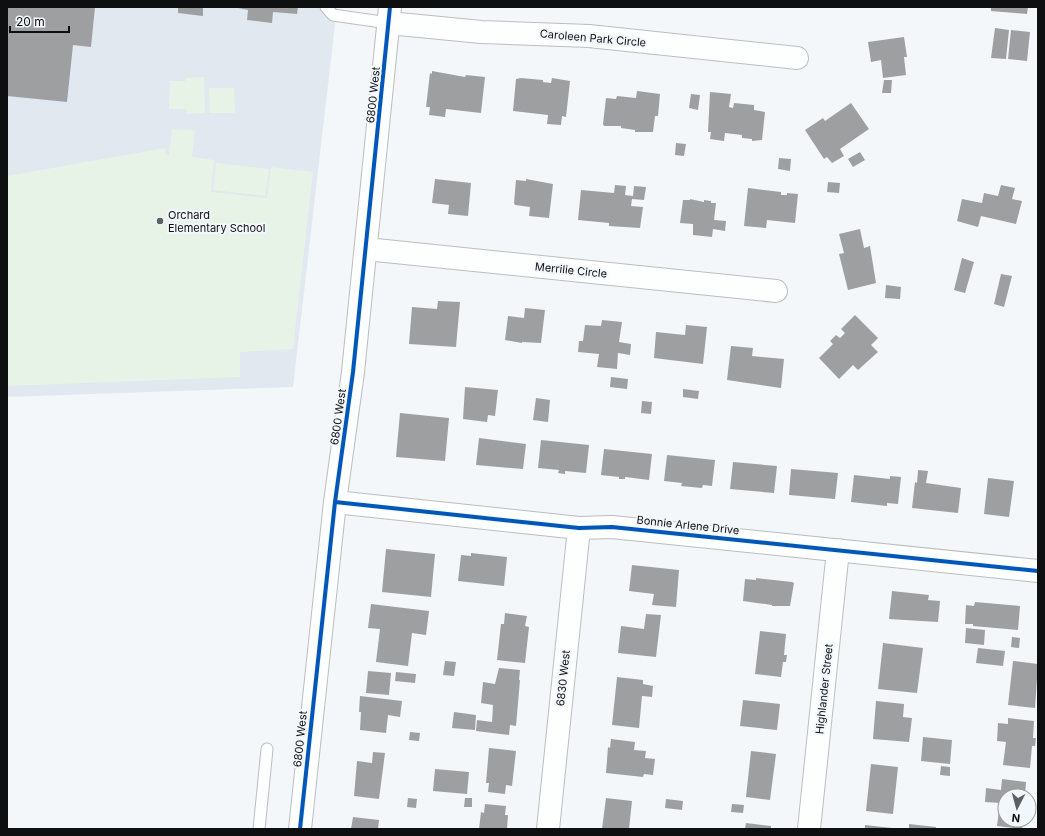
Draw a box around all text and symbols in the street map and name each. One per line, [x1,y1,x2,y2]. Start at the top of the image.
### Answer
scale bar [10,8,69,34]
text: 20 m [16,14,45,29]
street label: Caroleen Park Circle [539,26,647,50]
street label: 6800 West [363,66,383,124]
place label: Orchard Elementary School [168,208,265,235]
marker: Orchard Elementary School [155,216,165,226]
street label: Merrilie Circle [534,259,608,281]
street label: 6800 West [327,388,349,446]
street label: Bonnie Arlene Drive [636,513,740,537]
street label: Highlander Street [812,643,836,735]
street label: 6830 West [553,649,573,707]
street label: 6800 West [290,710,310,768]
north arrow [997,788,1037,828]
text: N [1011,811,1021,825]

